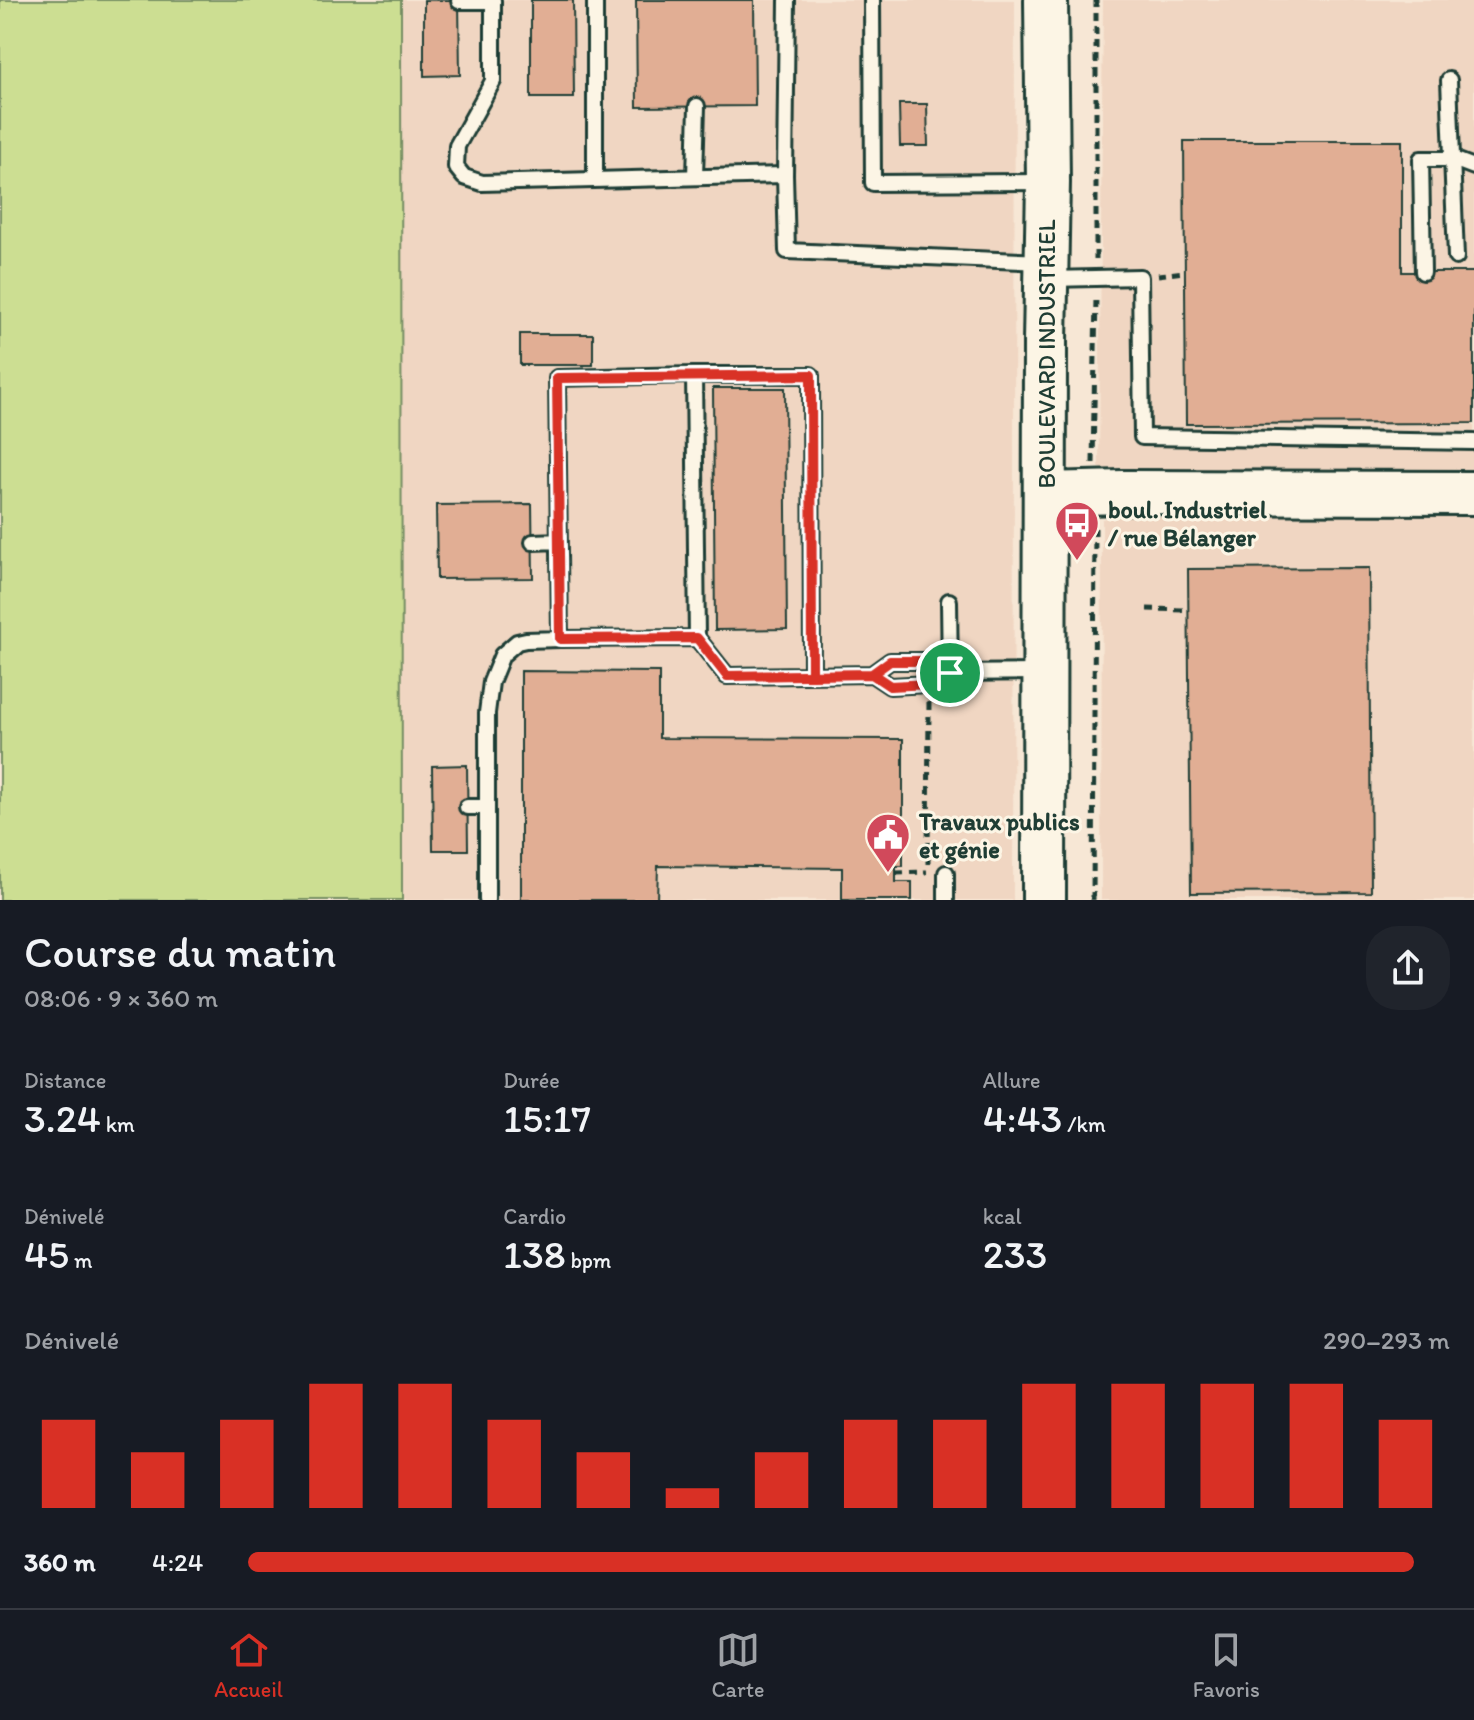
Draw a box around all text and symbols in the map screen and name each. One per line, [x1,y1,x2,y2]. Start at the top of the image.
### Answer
street label: BOULEVARD INDUSTRIEL [1032,219,1061,489]
place label: boul. Industriel / rue Bélanger [1107,495,1267,553]
bus stop icon: boul. Industriel / rue Bélanger [1053,499,1101,562]
pin [916,639,984,707]
icon: arrive [928,651,972,695]
place label: Travaux publics et génie [918,807,1080,865]
public building icon: Travaux publics et génie [864,811,912,874]
text: Course du matin [24,925,336,978]
button: share [1366,926,1450,1010]
text: 08:06 · 9 × 360 m [24,982,218,1014]
text: Distance [24,1067,106,1094]
text: Durée [503,1067,560,1094]
text: Allure [983,1067,1041,1094]
text: 3.24 [24,1094,101,1142]
text: 15:17 [503,1094,591,1142]
text: 4:43 [983,1094,1062,1142]
text: km [101,1111,135,1138]
text: /km [1062,1111,1106,1138]
text: Dénivelé [24,1203,104,1230]
text: Cardio [503,1203,566,1230]
text: kcal [983,1203,1022,1230]
text: 45 [24,1230,69,1278]
text: 138 [503,1230,566,1278]
text: 233 [983,1230,1047,1278]
text: m [69,1247,93,1274]
text: bpm [566,1247,611,1274]
text: Dénivelé [24,1324,119,1356]
text: 290–293 m [1323,1324,1450,1356]
text: 360 m [24,1546,96,1578]
text: 4:24 [152,1546,203,1578]
tab: Accueil [214,1628,283,1703]
tab: Carte [711,1628,764,1703]
tab: Favoris [1193,1628,1260,1703]

